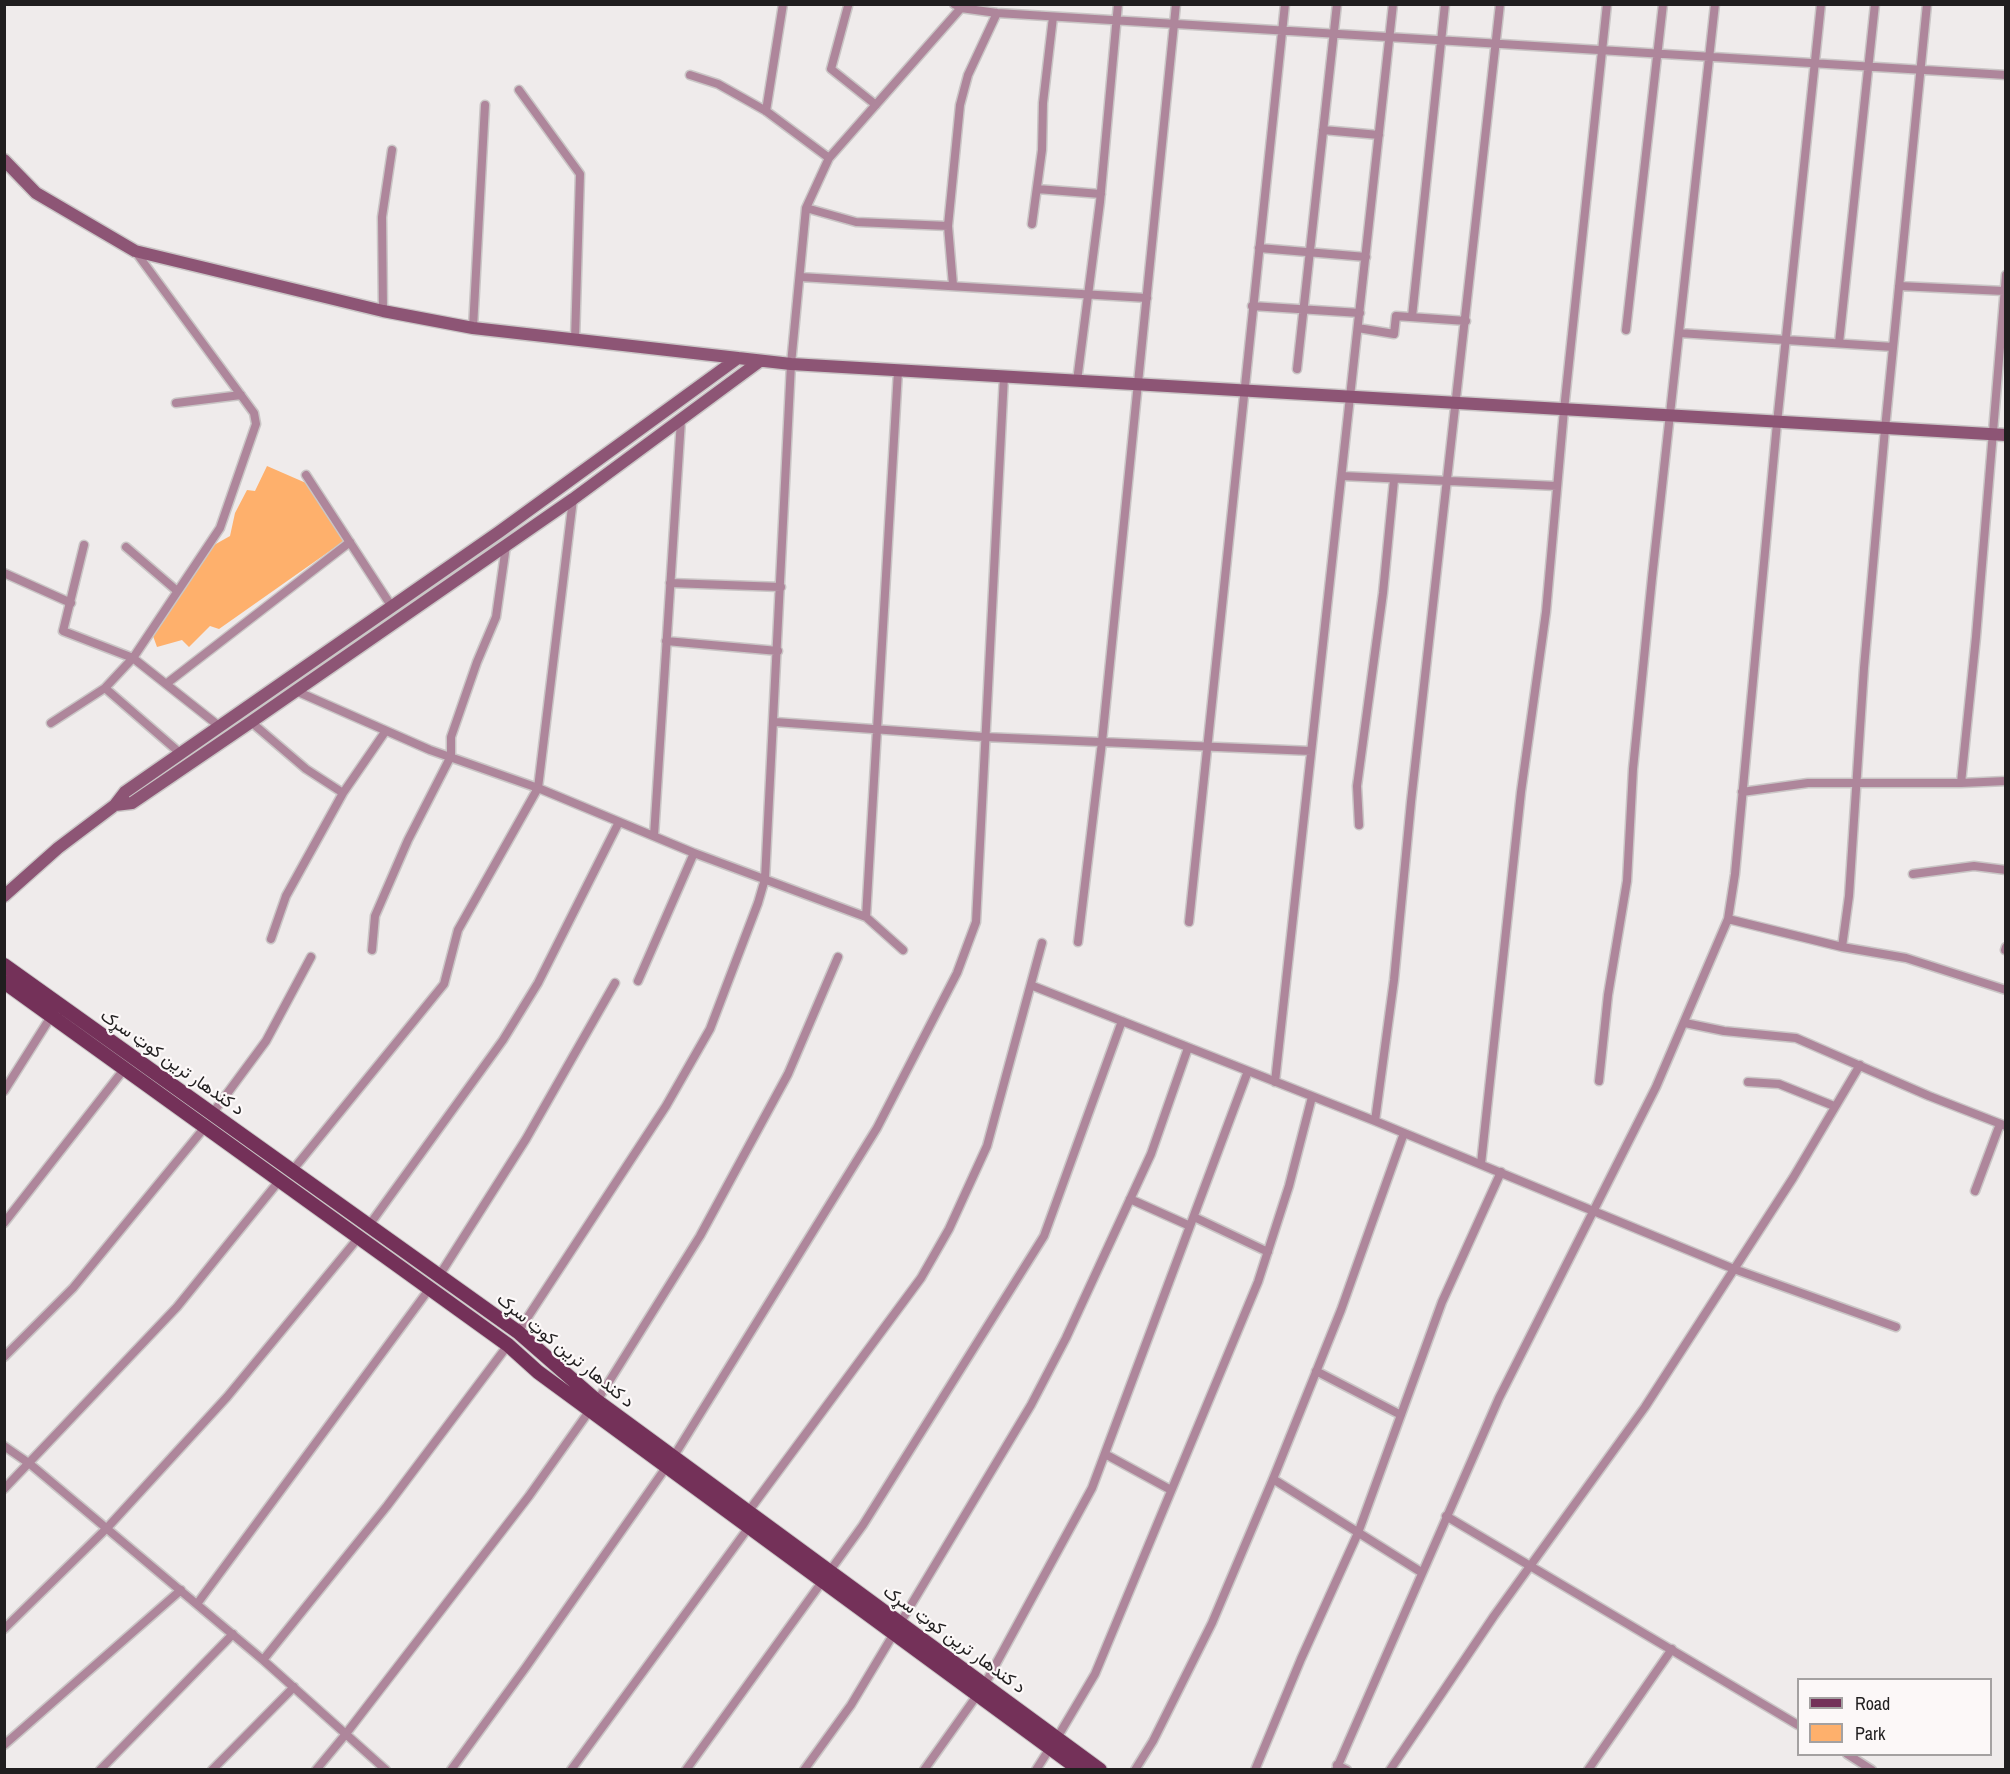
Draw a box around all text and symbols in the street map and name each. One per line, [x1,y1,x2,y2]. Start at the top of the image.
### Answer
street label: د کندهار ترين کوټ سړک [96,1005,248,1121]
street label: د کندهار ترين کوټ سړک [492,1289,638,1413]
street label: د کندهار ترين کوټ سړک [879,1581,1029,1699]
legend [1797,1678,1992,1756]
text: Road [1855,1691,1890,1716]
text: Park [1855,1721,1885,1746]

